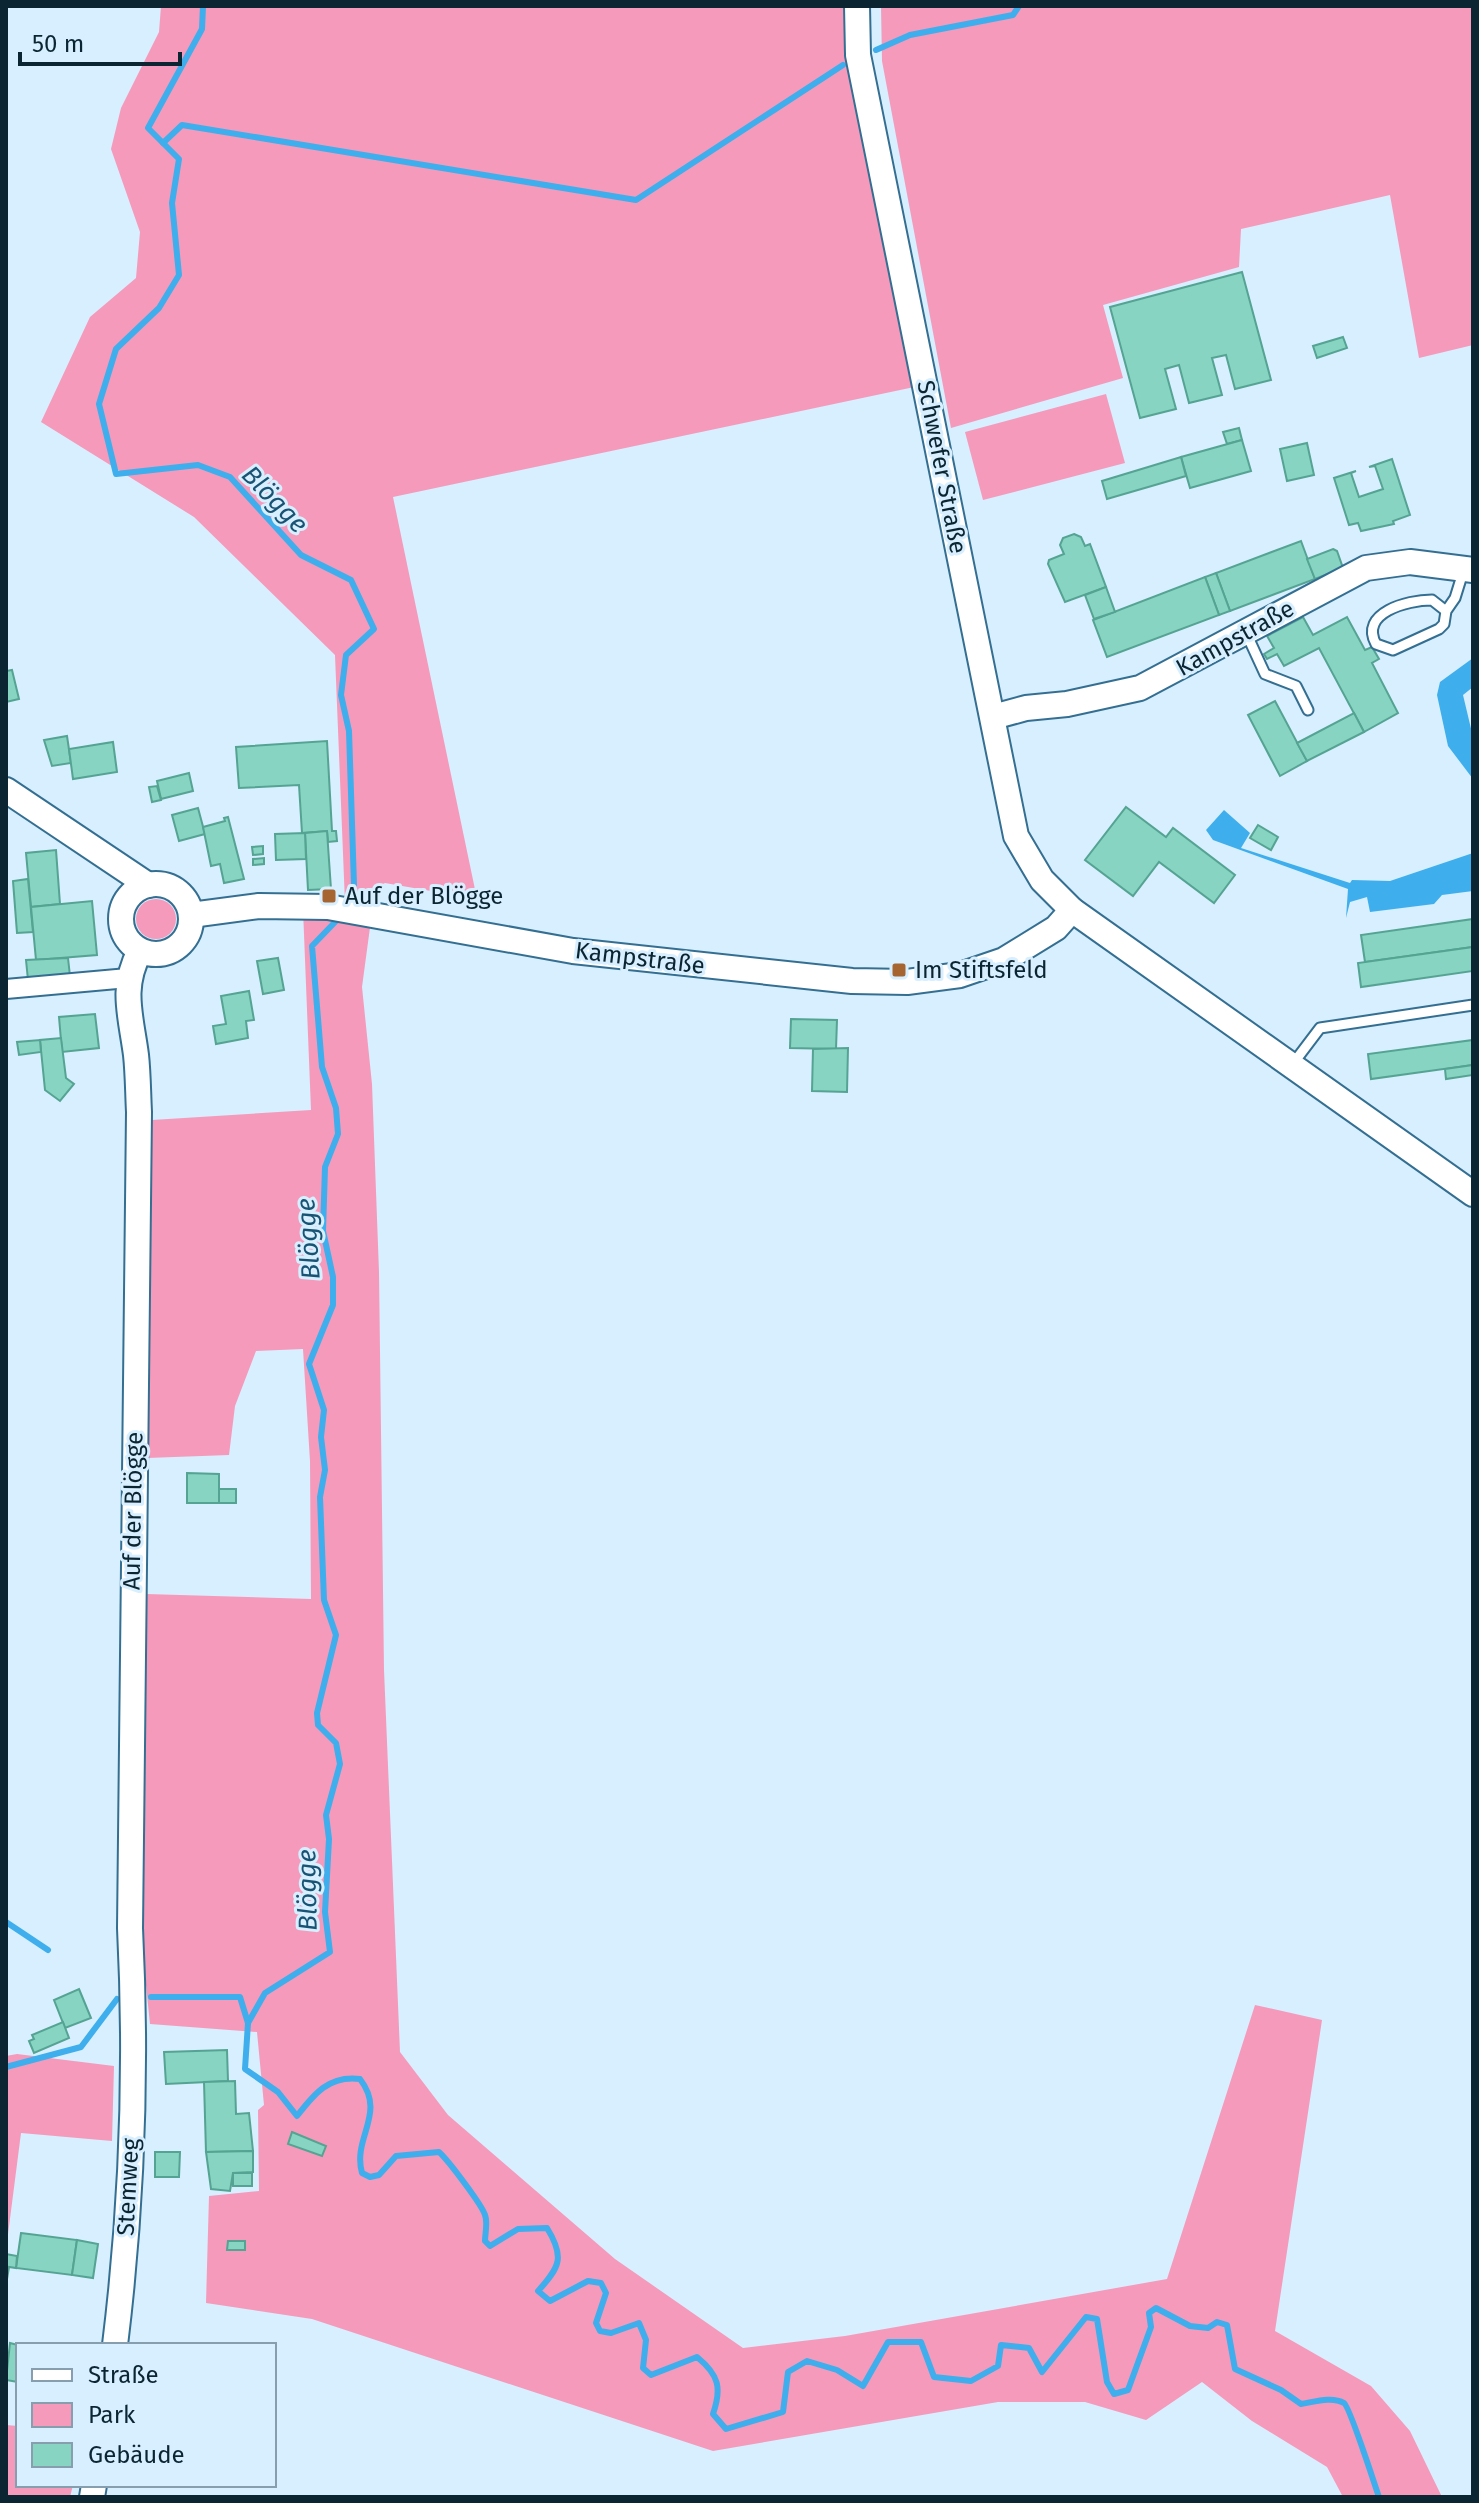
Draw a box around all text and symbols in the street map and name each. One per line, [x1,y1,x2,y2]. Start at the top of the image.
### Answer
scale bar [20,16,180,66]
text: 50 m [32,30,84,58]
street label: Schwefer Straße [911,378,973,556]
water label: Blögge [235,459,314,539]
street label: Kampstraße [1171,594,1299,682]
place label: Auf der Blögge [345,882,503,910]
marker: Auf der Blögge [320,887,338,905]
street label: Kampstraße [574,936,706,980]
place label: Im Stiftsfeld [915,956,1048,984]
marker: Im Stiftsfeld [890,961,908,979]
water label: Blögge [290,1197,327,1281]
street label: Auf der Blögge [118,1432,148,1590]
water label: Blögge [291,1849,324,1931]
street label: Stemweg [111,2137,145,2237]
legend [16,2343,276,2487]
text: Straße [88,2361,159,2389]
text: Park [88,2401,136,2429]
text: Gebäude [88,2441,185,2469]

